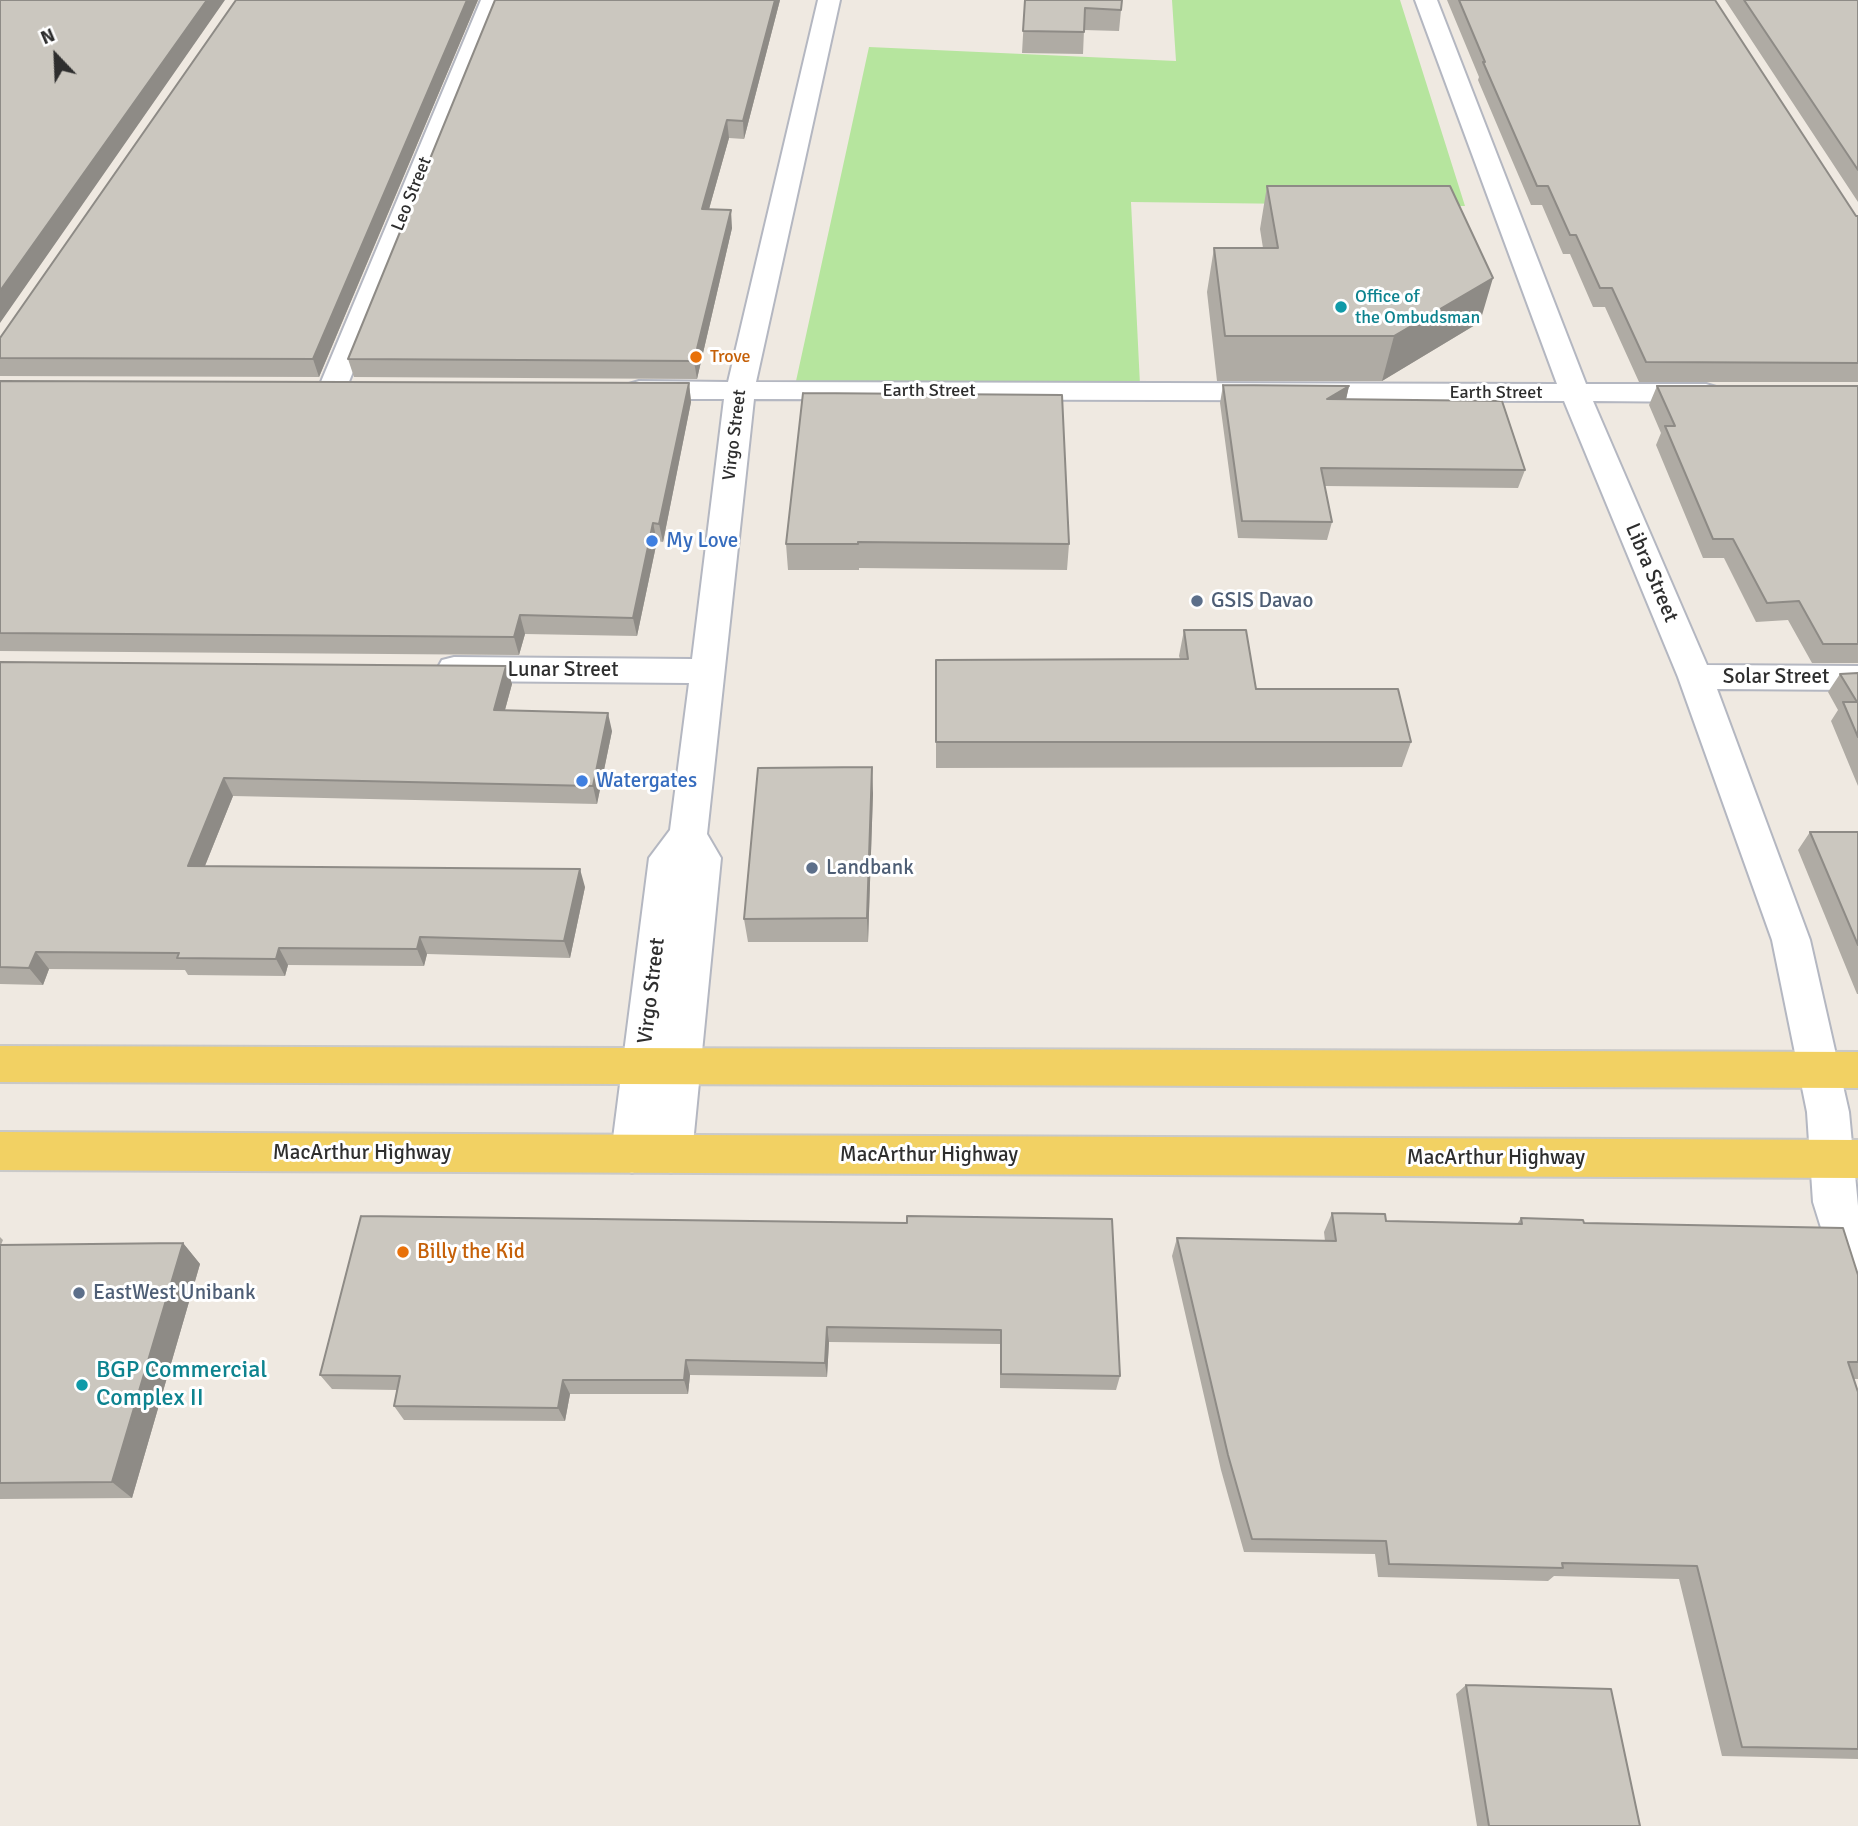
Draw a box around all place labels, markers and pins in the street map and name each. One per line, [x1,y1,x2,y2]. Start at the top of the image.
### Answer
place label: Office of the Ombudsman [1355,286,1480,328]
marker: Office of the Ombudsman [1333,299,1349,315]
place label: Trove [710,346,750,368]
marker: Trove [688,349,704,365]
place label: My Love [666,528,738,554]
marker: My Love [644,533,660,549]
place label: GSIS Davao [1211,588,1313,614]
marker: GSIS Davao [1189,593,1205,609]
place label: Watergates [596,768,697,794]
marker: Watergates [574,773,590,789]
place label: Landbank [826,855,914,881]
marker: Landbank [804,860,820,876]
place label: Billy the Kid [417,1239,525,1265]
marker: Billy the Kid [395,1244,411,1260]
place label: EastWest Unibank [93,1280,256,1306]
marker: EastWest Unibank [71,1285,87,1301]
place label: BGP Commercial Complex II [96,1357,267,1413]
marker: BGP Commercial Complex II [74,1377,90,1393]

